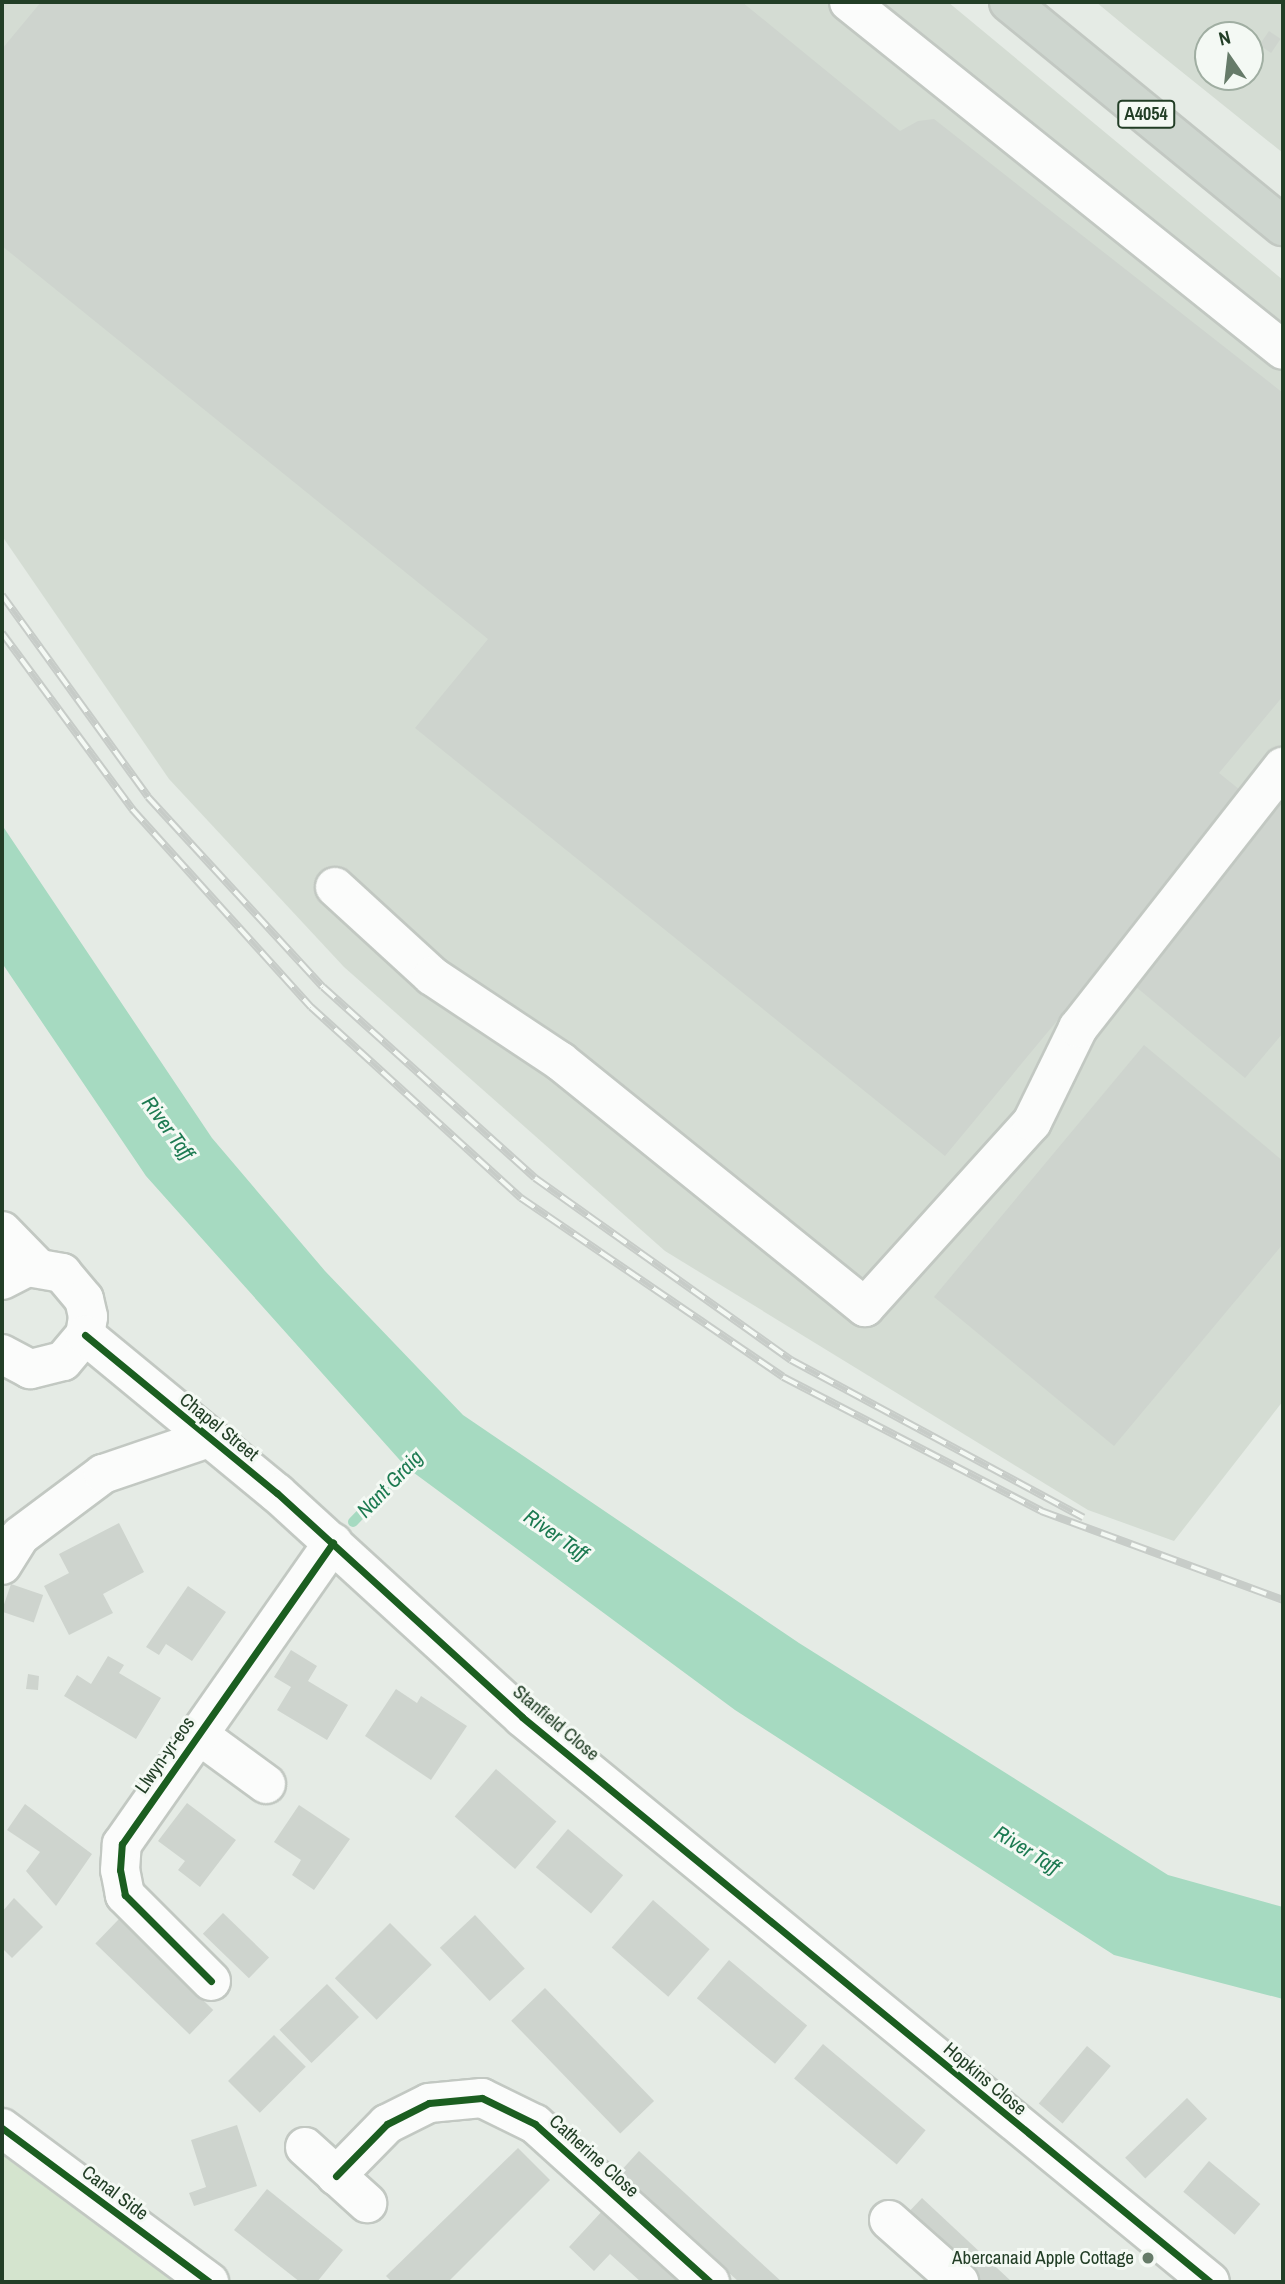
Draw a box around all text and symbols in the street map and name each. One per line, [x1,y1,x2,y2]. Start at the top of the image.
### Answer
north arrow [1194,21,1264,91]
text: N [1216,24,1233,52]
road number: A4054 [1116,100,1176,128]
water label: River Taff [136,1091,200,1165]
street label: Chapel Street [175,1388,263,1466]
water label: Nant Graig [352,1445,428,1523]
water label: River Taff [519,1504,593,1566]
street label: Stanfield Close [508,1680,604,1766]
street label: Llwyn-yr-eos [130,1712,200,1798]
water label: River Taff [989,1820,1065,1880]
street label: Hopkins Close [939,2038,1031,2120]
street label: Catherine Close [545,2110,643,2202]
street label: Canal Side [77,2161,153,2225]
place label: Abercanaid Apple Cottage [951,2247,1134,2269]
marker: Abercanaid Apple Cottage [1140,2250,1156,2266]

